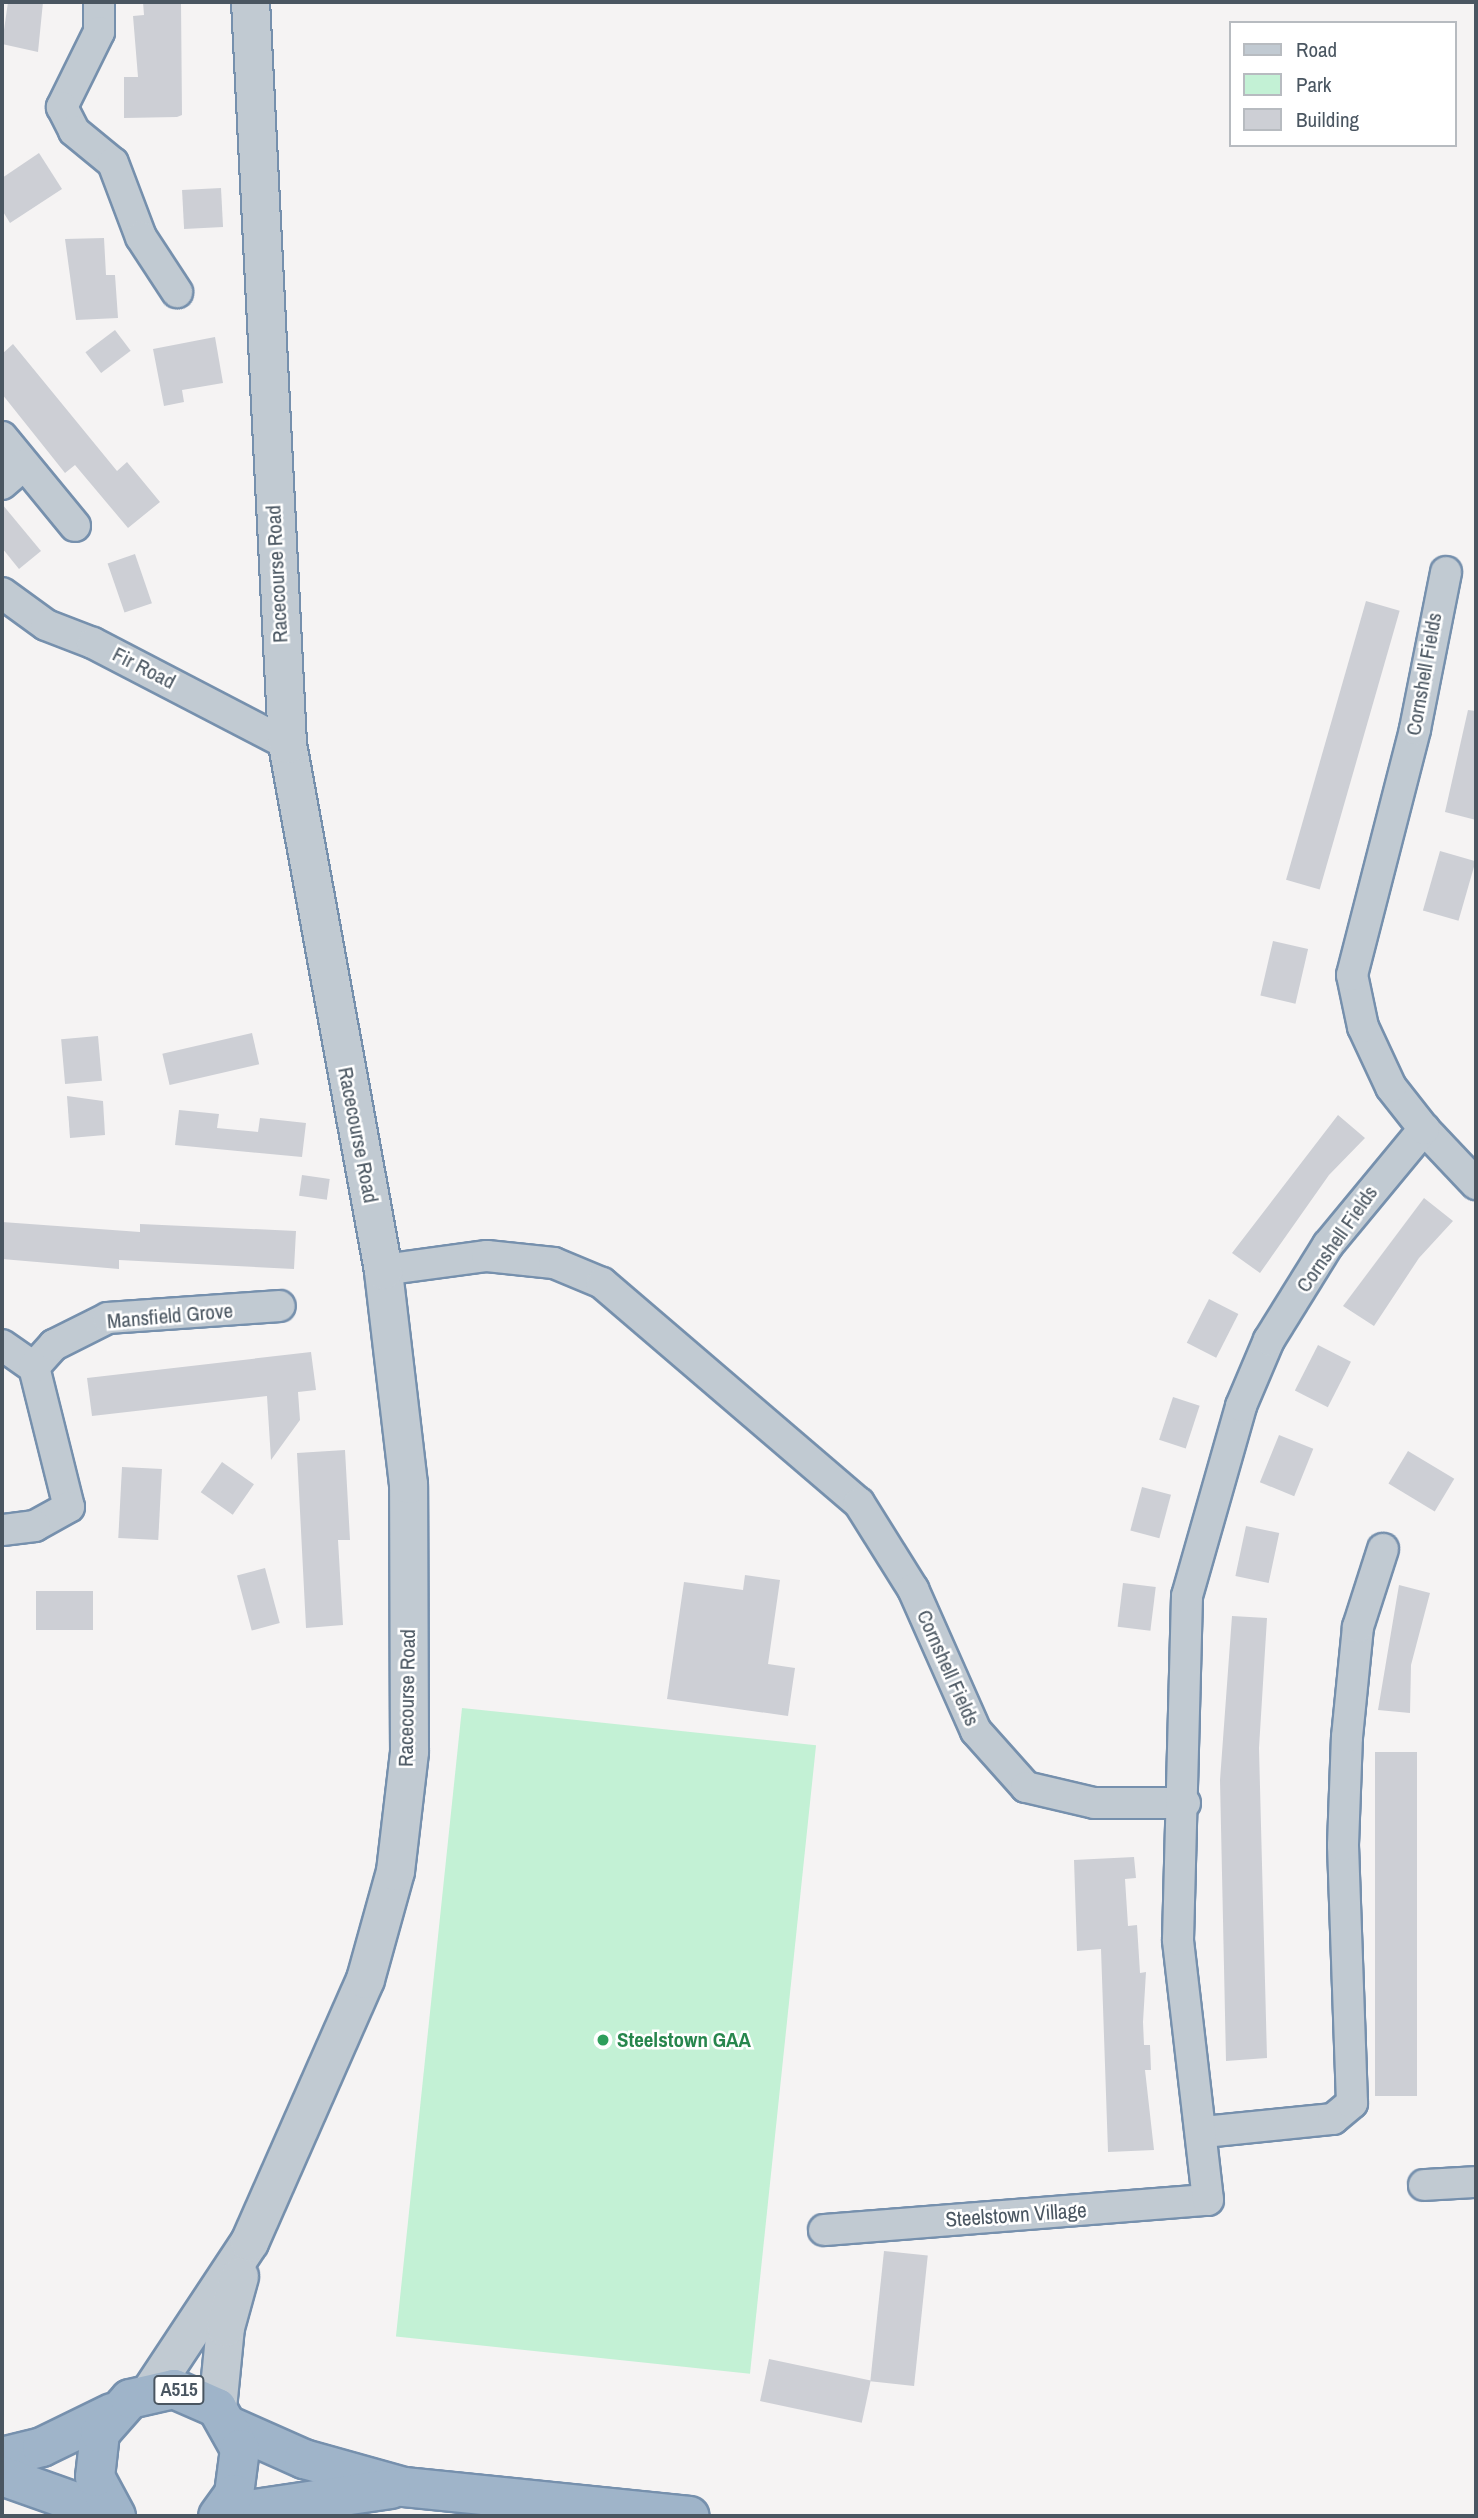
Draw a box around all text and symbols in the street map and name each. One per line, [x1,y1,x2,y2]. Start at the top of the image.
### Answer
legend [1230,21,1457,147]
text: Road [1296,35,1337,64]
text: Park [1296,70,1331,99]
text: Building [1296,105,1359,134]
street label: Racecourse Road [261,505,293,643]
street label: Cornshell Fields [1401,611,1447,737]
street label: Fir Road [108,642,180,694]
street label: Racecourse Road [332,1065,384,1205]
street label: Cornshell Fields [1291,1181,1383,1297]
street label: Mansfield Grove [106,1298,234,1334]
street label: Cornshell Fields [911,1606,985,1730]
street label: Racecourse Road [393,1629,421,1767]
place label: Steelstown GAA [617,2027,751,2053]
marker: Steelstown GAA [595,2032,611,2048]
street label: Steelstown Village [945,2197,1087,2233]
road number: A515 [153,2374,205,2406]

